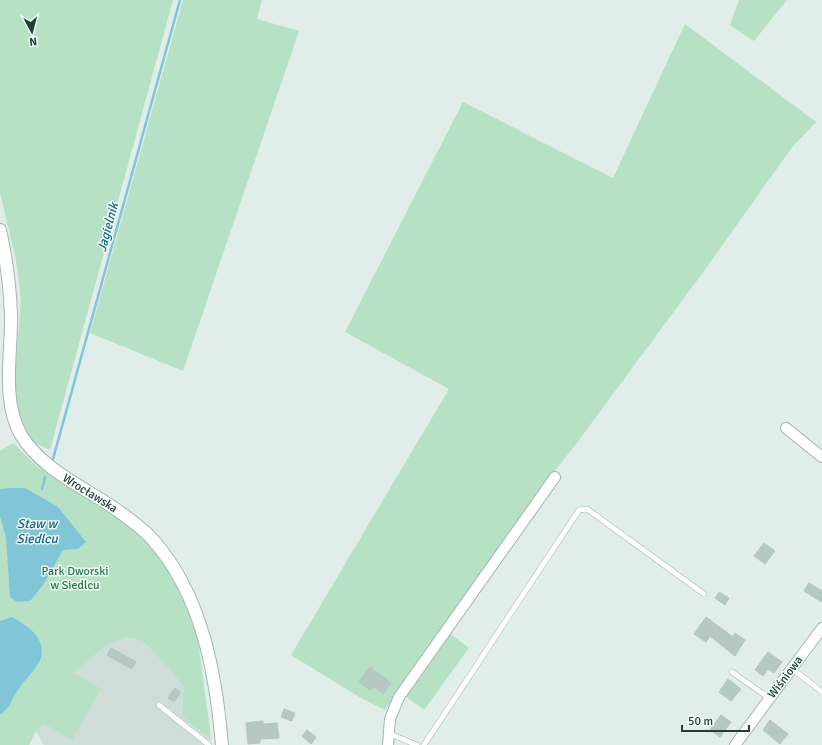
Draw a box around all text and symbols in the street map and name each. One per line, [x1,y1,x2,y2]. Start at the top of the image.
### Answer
north arrow [12,12,52,52]
text: N [29,35,38,48]
water label: Jagielnik [94,200,123,253]
street label: Wrocławska [60,471,120,516]
water label: Staw w Siedlcu [16,516,59,547]
park label: Park Dworski w Siedlcu [41,564,109,593]
street label: Wiśniowa [765,653,806,701]
scale bar [682,707,749,733]
text: 50 m [688,714,713,729]

